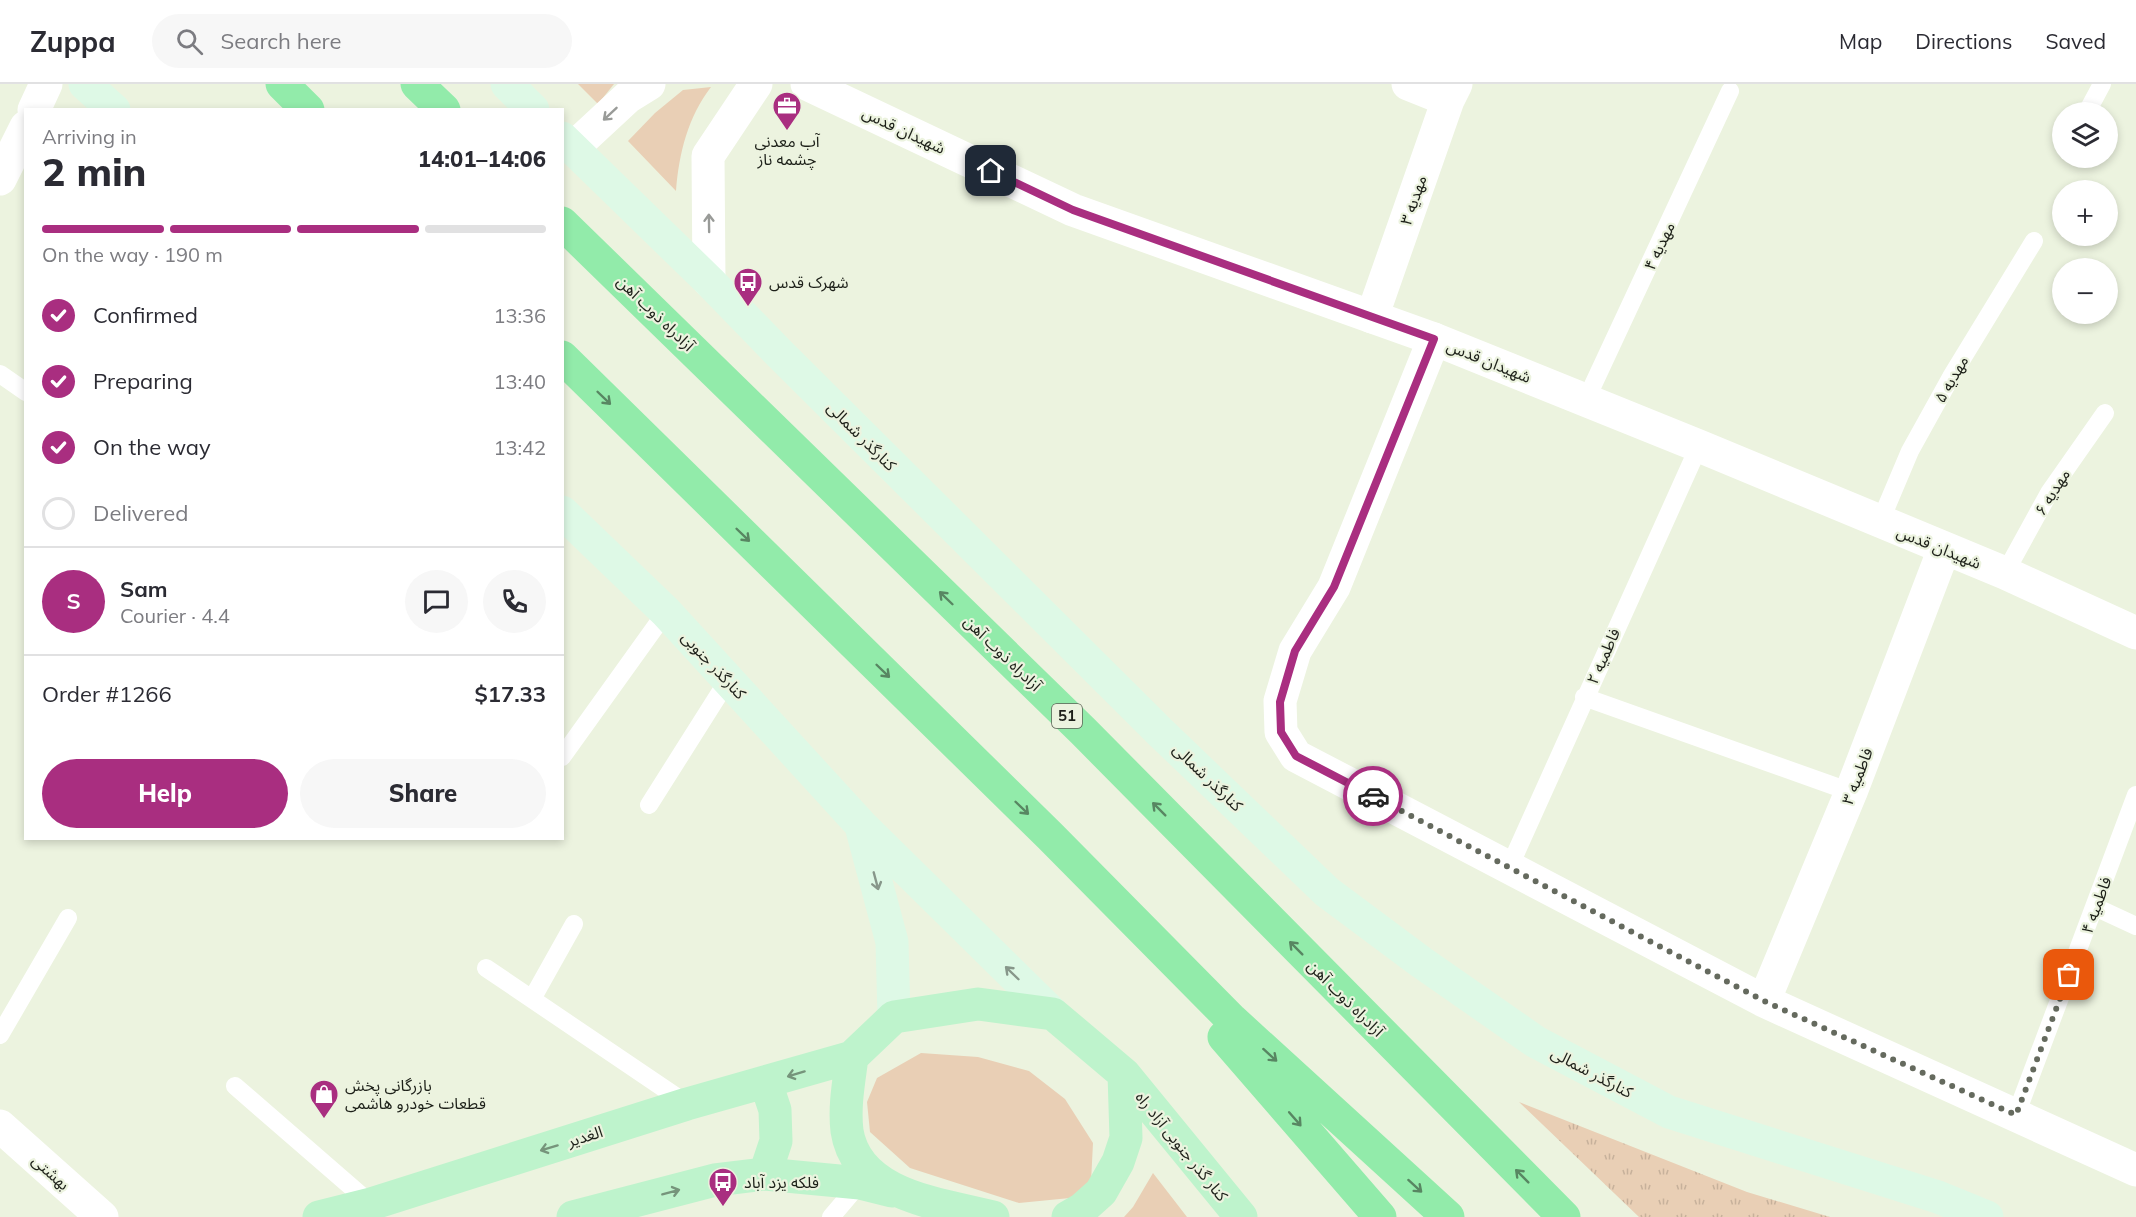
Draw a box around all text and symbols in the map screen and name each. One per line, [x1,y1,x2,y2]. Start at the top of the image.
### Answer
search box [152,14,572,68]
text: Zuppa [30,24,116,59]
icon: search [173,25,206,58]
text: Search here [221,27,341,55]
text: Map [1839,28,1882,54]
text: Directions [1915,28,2012,54]
text: Saved [2045,28,2106,54]
office icon: آب معدنی چشمه ناز [771,90,803,132]
street label: شهیدان قدس [859,102,949,158]
map controls [2052,102,2118,324]
button: layers [2052,102,2118,168]
one-way arrow [602,107,617,121]
text: Arriving in [42,124,137,149]
place label: آب معدنی چشمه ناز [754,131,821,170]
text: 14:01–14:06 [418,145,546,173]
pin [965,145,1016,196]
text: 2 min [42,147,147,196]
icon: home [974,154,1007,187]
street label: مهدیه ۳ [1395,173,1431,227]
button: + [2052,180,2118,246]
one-way arrow [703,213,714,233]
street label: مهدیه ۴ [1639,219,1679,273]
text: On the way · 190 m [42,242,223,267]
button: − [2052,258,2118,324]
bus stop icon: شهرک قدس [732,266,764,308]
street label: آزادراه ذوب آهن [613,271,700,356]
place label: شهرک قدس [769,272,849,292]
icon: check [42,299,75,332]
text: Confirmed [93,301,198,329]
text: 13:36 [493,303,546,328]
street label: شهیدان قدس [1444,335,1534,387]
street label: مهدیه ۵ [1930,352,1972,406]
icon: check [42,365,75,398]
text: Preparing [93,367,193,395]
text: 13:40 [493,369,546,394]
one-way arrow [597,391,612,406]
street label: کنارگذر شمالی [823,397,901,475]
icon: check [42,431,75,464]
text: On the way [93,433,211,461]
text: 13:42 [493,435,546,460]
street label: مهدیه ۶ [2030,465,2074,519]
text: Delivered [93,499,188,527]
street label: شهیدان قدس [1894,521,1984,573]
one-way arrow [736,528,751,542]
button: chat [405,570,468,633]
button: phone [483,570,546,633]
text: Sam [120,575,168,603]
text: S [66,587,81,615]
one-way arrow [939,590,954,605]
text: Courier · 4.4 [120,603,230,628]
street label: آزادراه ذوب آهن [960,611,1047,696]
street label: فاطمیه ۲ [1582,625,1624,687]
street label: کنارگذر جنوبی [677,627,751,703]
one-way arrow [875,664,890,679]
text: Order #1266 [42,680,172,708]
text: $17.33 [475,680,546,708]
road number: 51 [1052,704,1082,728]
street label: کنارگذر شمالی [1169,739,1247,816]
street label: فاطمیه ۳ [1837,745,1877,807]
button: Help [42,759,288,828]
button: Share [300,759,546,828]
courier [1343,766,1403,826]
icon: car [1357,780,1390,813]
one-way arrow [1014,801,1029,815]
one-way arrow [1152,801,1167,816]
one-way arrow [870,871,882,890]
street label: فاطمیه ۴ [2077,874,2115,936]
one-way arrow [1289,940,1304,955]
pin [2043,949,2094,1000]
street label: آزادراه ذوب آهن [1304,956,1389,1041]
icon: bag [2052,958,2085,991]
one-way arrow [1004,966,1019,980]
street label: کنارگذر شمالی [1548,1042,1637,1102]
one-way arrow [1263,1048,1278,1062]
one-way arrow [787,1069,806,1080]
place label: بازرگانی پخش قطعات خودرو هاشمی [345,1075,486,1113]
shop icon: بازرگانی پخش قطعات خودرو هاشمی [308,1078,340,1120]
street label: کنار گذر جنوبی آزاد راه [1132,1087,1233,1205]
one-way arrow [1288,1111,1301,1127]
street label: الغدیر [564,1121,605,1151]
one-way arrow [540,1143,559,1154]
street label: بهشتی [28,1150,74,1194]
bus stop icon: فلکه یزد آباد [707,1166,739,1208]
one-way arrow [1514,1169,1529,1184]
place label: فلکه یزد آباد [744,1172,819,1192]
one-way arrow [1407,1179,1422,1193]
one-way arrow [661,1185,680,1197]

